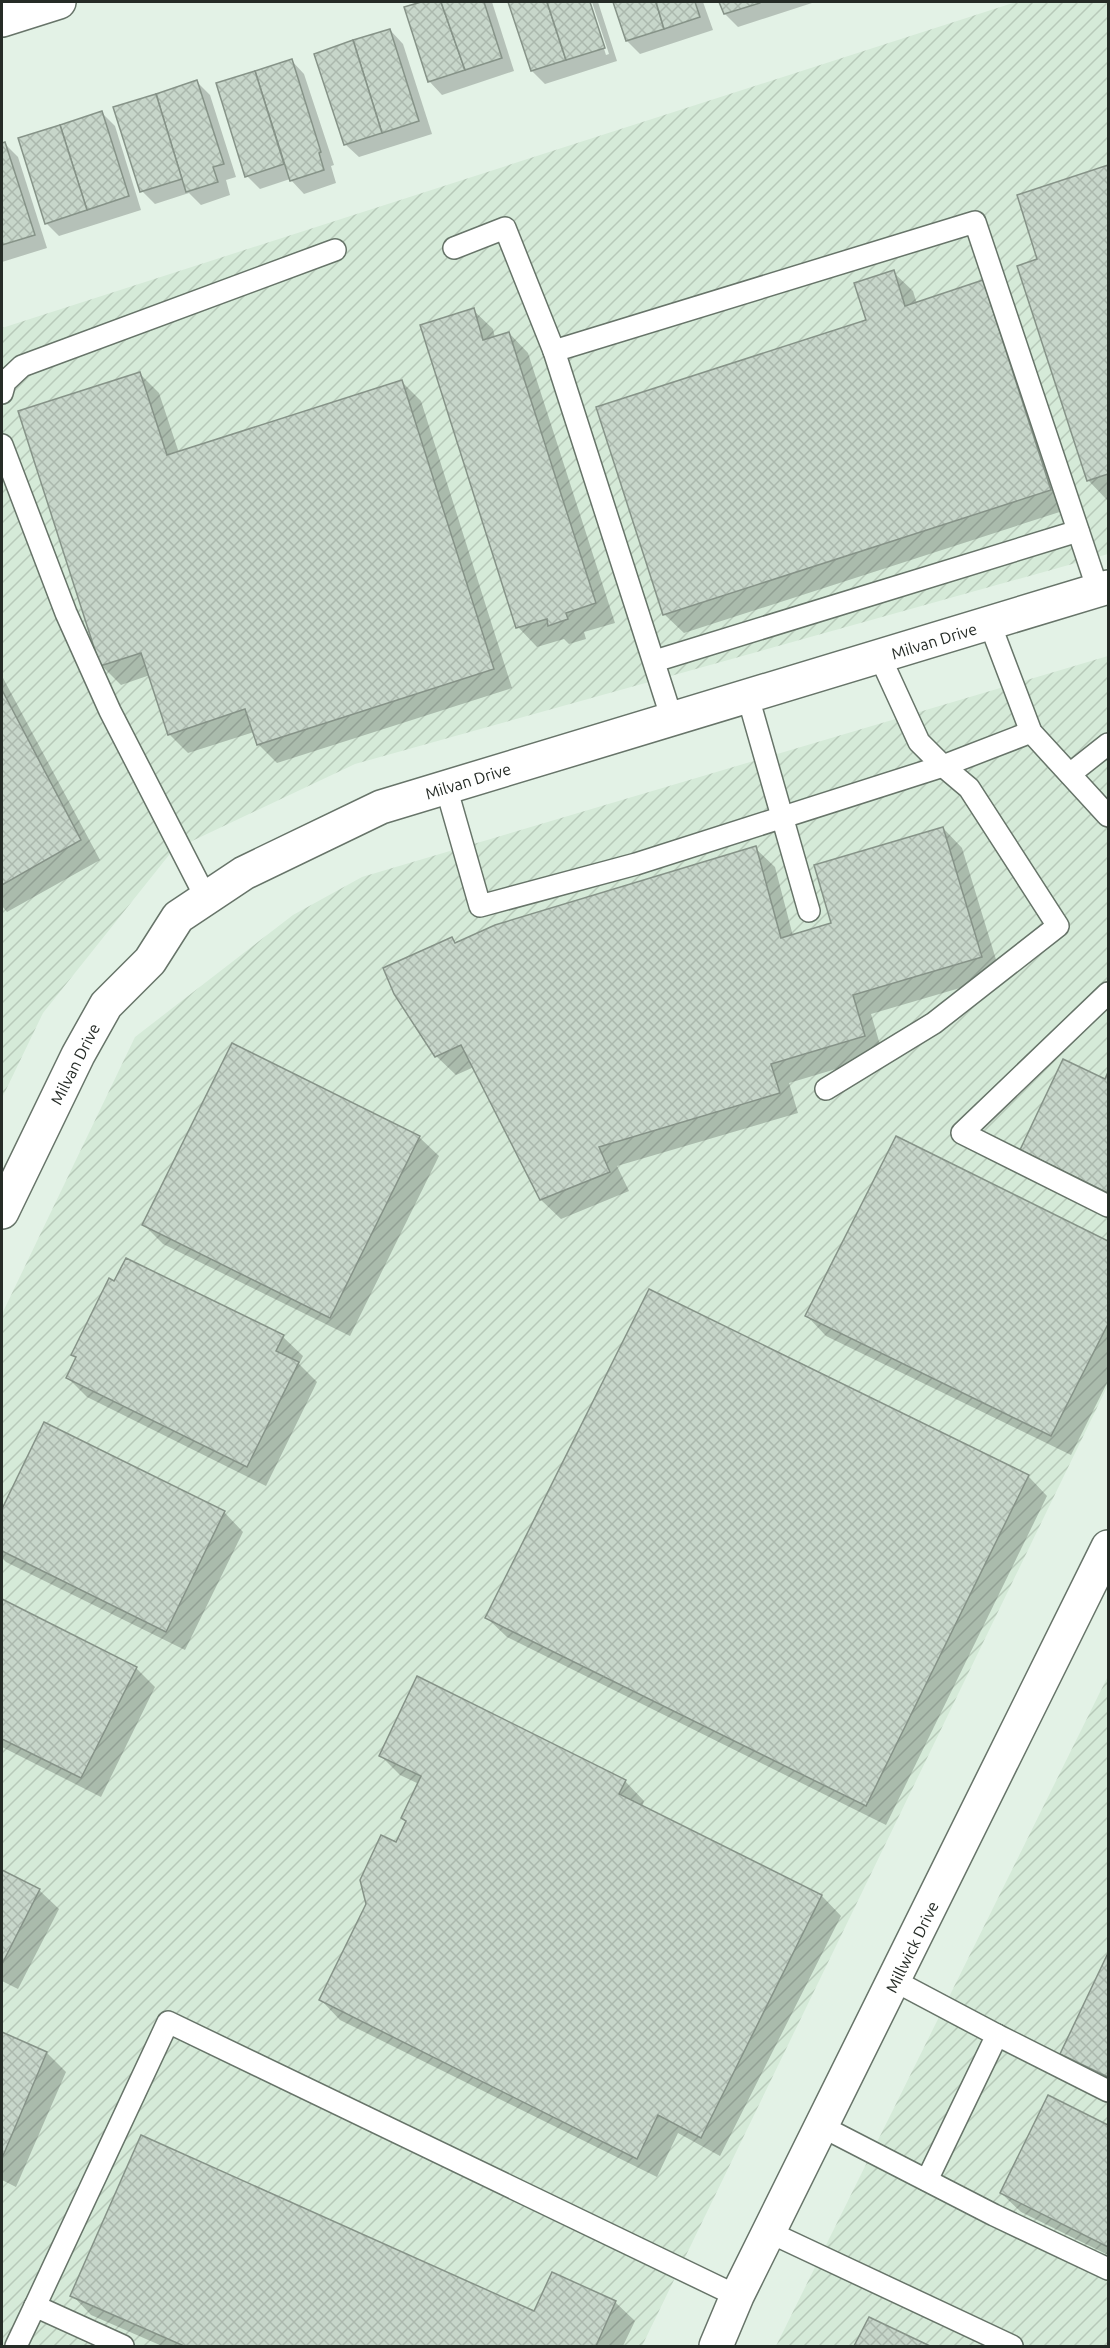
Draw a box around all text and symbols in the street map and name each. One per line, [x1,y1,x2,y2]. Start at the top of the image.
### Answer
street label: Milvan Drive [889,619,979,663]
street label: Milvan Drive [423,759,513,803]
street label: Milvan Drive [47,1020,103,1108]
street label: Millwick Drive [882,1898,942,1996]

